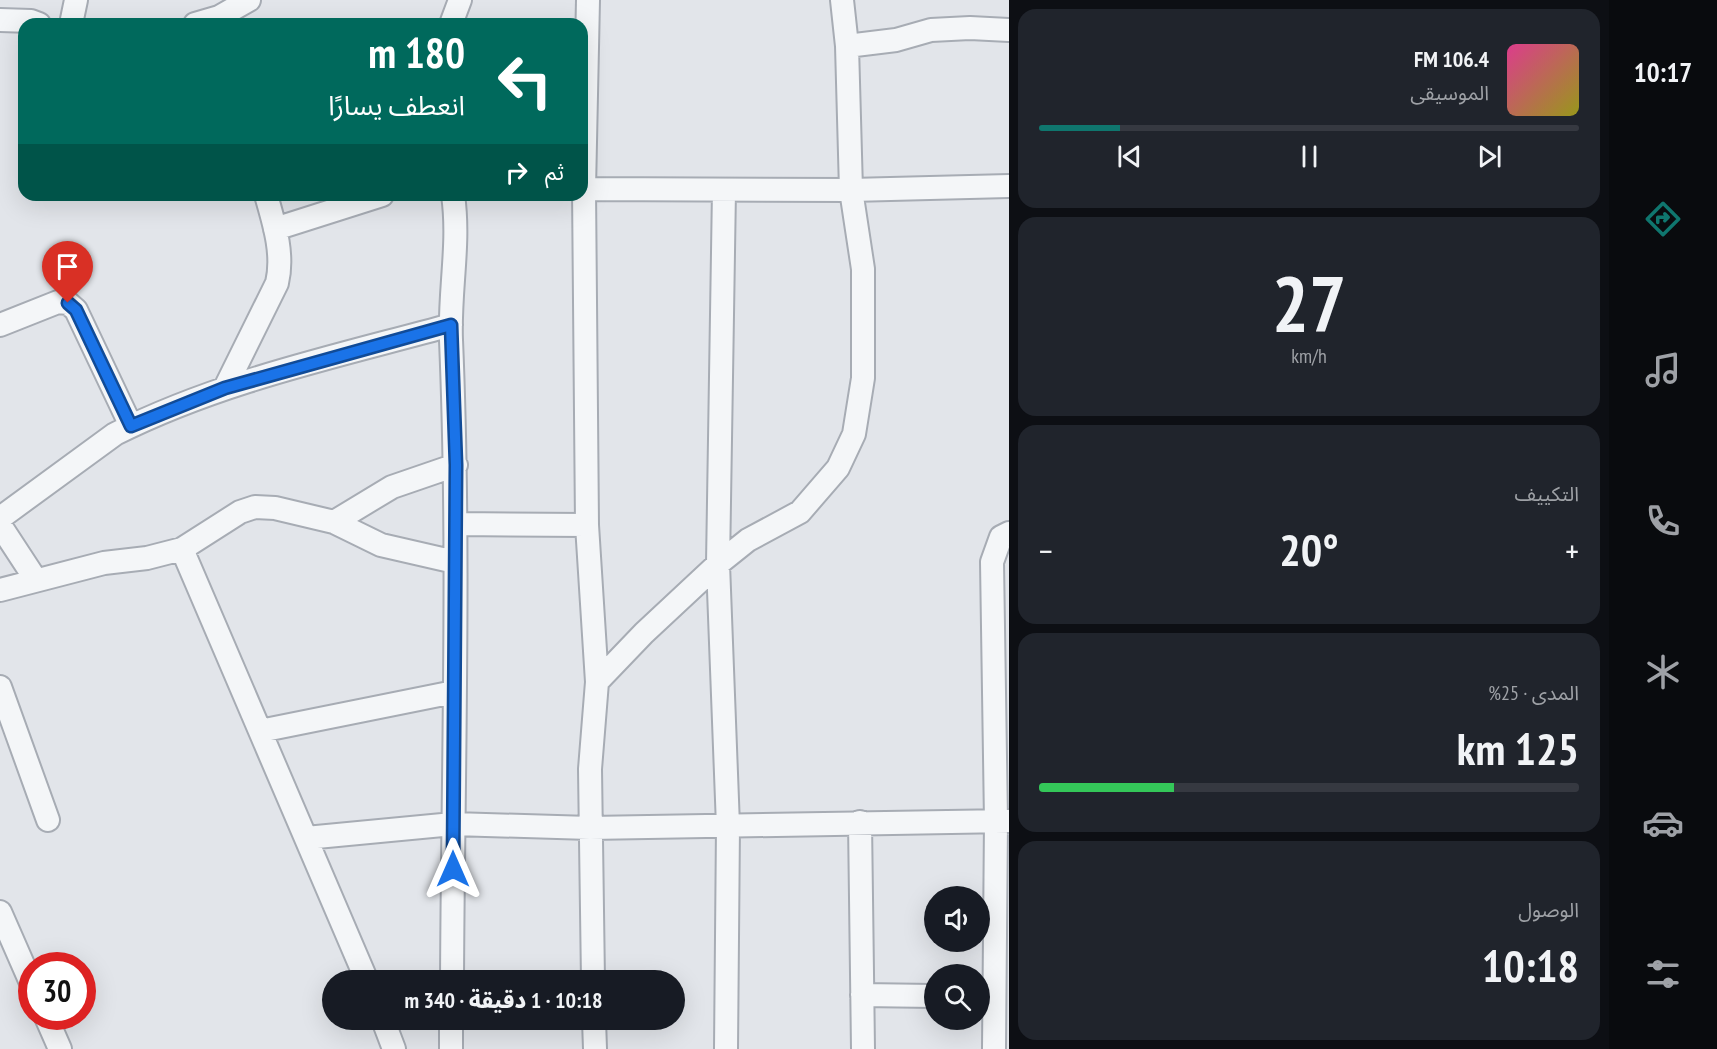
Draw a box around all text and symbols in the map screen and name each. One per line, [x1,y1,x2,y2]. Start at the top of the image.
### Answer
text: 180 m [368,25,465,80]
icon: left [486,42,564,120]
text: 106.4 FM [1414,45,1489,73]
text: 10:17 [1634,55,1692,89]
text: الموسيقى [1410,80,1489,106]
text: انعطف يسارًا [328,88,465,122]
icon: previous [1113,140,1146,173]
icon: pause [1293,140,1326,173]
icon: next [1473,140,1506,173]
icon: right [500,156,533,189]
text: ثم [545,158,564,186]
icon: directions [1642,198,1684,240]
pin [42,241,93,303]
icon: arrive [51,250,84,283]
text: 27 [1272,253,1346,354]
text: km/h [1291,343,1327,369]
icon: music [1642,349,1684,391]
text: التكييف [1515,481,1579,507]
icon: phone [1642,500,1684,542]
text: 20° [1279,520,1339,578]
text: − [1039,529,1053,572]
text: + [1565,529,1579,572]
icon: climate [1642,651,1684,693]
text: المدى · 25% [1488,680,1579,706]
text: 125 km [1457,719,1579,777]
icon: car [1642,802,1684,844]
position arrow [421,837,485,901]
map controls [924,886,990,1030]
button: sound [924,886,990,952]
text: الوصول [1518,897,1579,923]
text: 10:18 [1482,936,1579,994]
speed limit sign: 30 [18,952,96,1030]
icon: filters [1642,953,1684,995]
button: search [924,964,990,1030]
text: 10:18 · 1 دقيقة · 340 m [404,986,603,1014]

